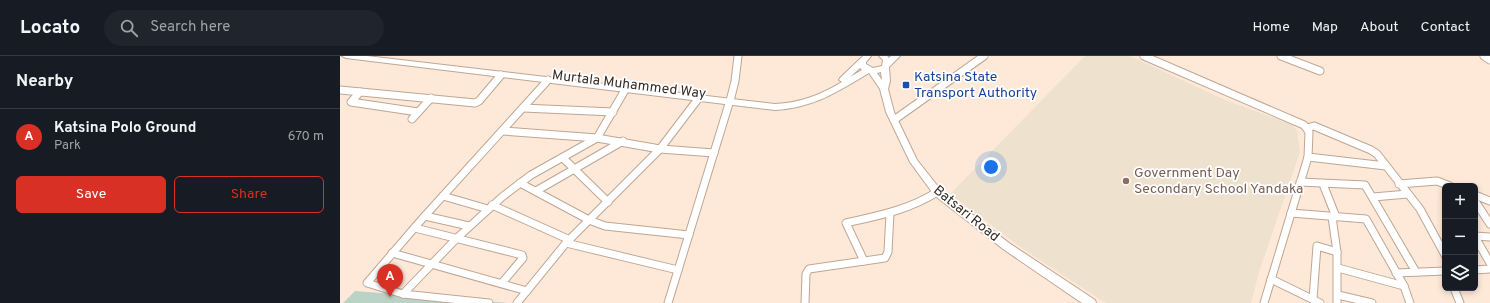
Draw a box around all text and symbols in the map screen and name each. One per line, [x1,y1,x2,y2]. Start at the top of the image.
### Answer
search box [104,10,384,46]
text: Locato [20,16,80,40]
icon: search [118,17,140,39]
text: Search here [150,18,230,37]
text: Home [1253,19,1290,36]
text: Map [1312,19,1338,36]
text: About [1360,19,1399,36]
text: Contact [1421,19,1470,36]
street label: Murtala Muhammed Way [551,67,707,103]
place label: Katsina State Transport Authority [914,69,1037,102]
text: Nearby [16,71,73,93]
marker: Katsina State Transport Authority [901,80,911,90]
text: Katsina Polo Ground [54,119,196,138]
text: A [24,129,34,145]
text: 670 m [288,129,324,145]
text: Park [54,138,81,154]
your location [981,157,1001,177]
place label: Government Day Secondary School Yandaka [1134,165,1303,198]
button: Save [16,176,166,213]
button: Share [174,176,324,213]
marker: Government Day Secondary School Yandaka [1121,176,1131,186]
street label: Batsari Road [929,182,1003,246]
map controls [1442,183,1478,291]
button: + [1442,183,1478,219]
button: − [1442,219,1478,255]
button: layers [1442,255,1478,291]
pin: A [377,264,403,297]

